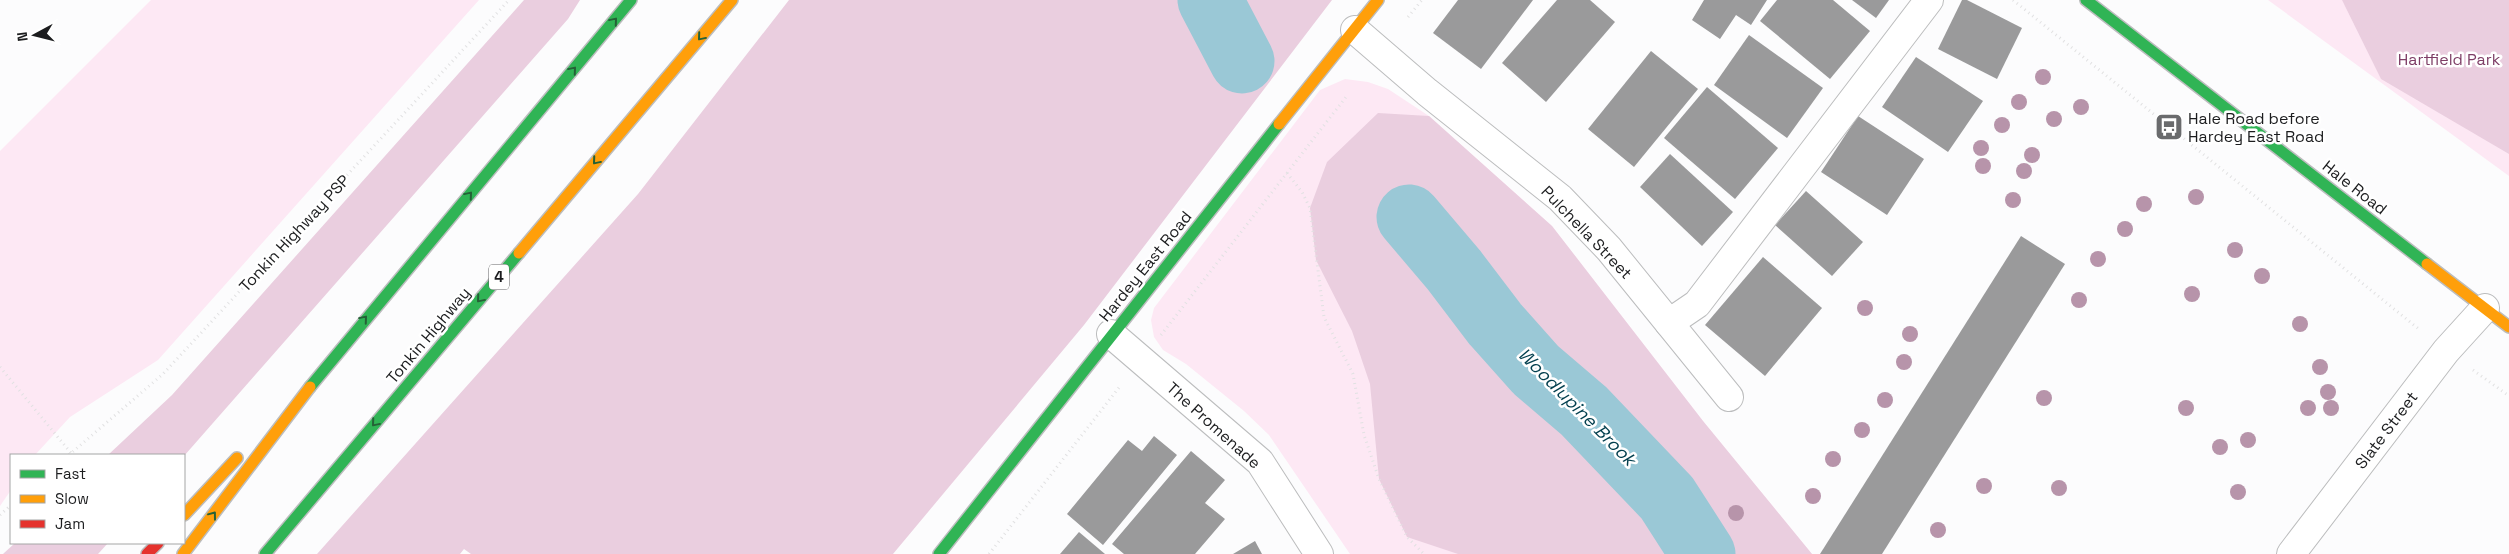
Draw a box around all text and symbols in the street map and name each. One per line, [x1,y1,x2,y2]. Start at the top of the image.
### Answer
north arrow [10,10,60,60]
one-way arrow [608,18,617,27]
text: N [13,31,32,42]
one-way arrow [698,32,707,41]
park label: Hartfield Park [2398,49,2501,70]
one-way arrow [567,67,576,76]
place label: Hale Road before Hardey East Road [2188,108,2324,147]
bus stop icon: Hale Road before Hardey East Road [2154,112,2184,142]
one-way arrow [593,156,602,165]
street label: Hale Road [2318,156,2391,219]
street label: Tonkin Highway PSP [235,170,354,296]
street label: Pulchella Street [1537,181,1637,284]
one-way arrow [464,192,473,201]
street label: Hardey East Road [1094,207,1196,326]
road number: 4 [489,264,509,290]
street label: Tonkin Highway [382,283,475,388]
one-way arrow [477,293,486,302]
one-way arrow [358,316,367,325]
water label: Woodlupine Brook [1514,343,1643,472]
street label: The Promenade [1162,377,1265,473]
street label: Slate Street [2350,387,2422,473]
one-way arrow [373,417,381,426]
legend [10,454,185,544]
text: Fast [55,464,86,483]
text: Slow [55,489,89,508]
one-way arrow [207,512,215,521]
text: Jam [55,514,85,533]

